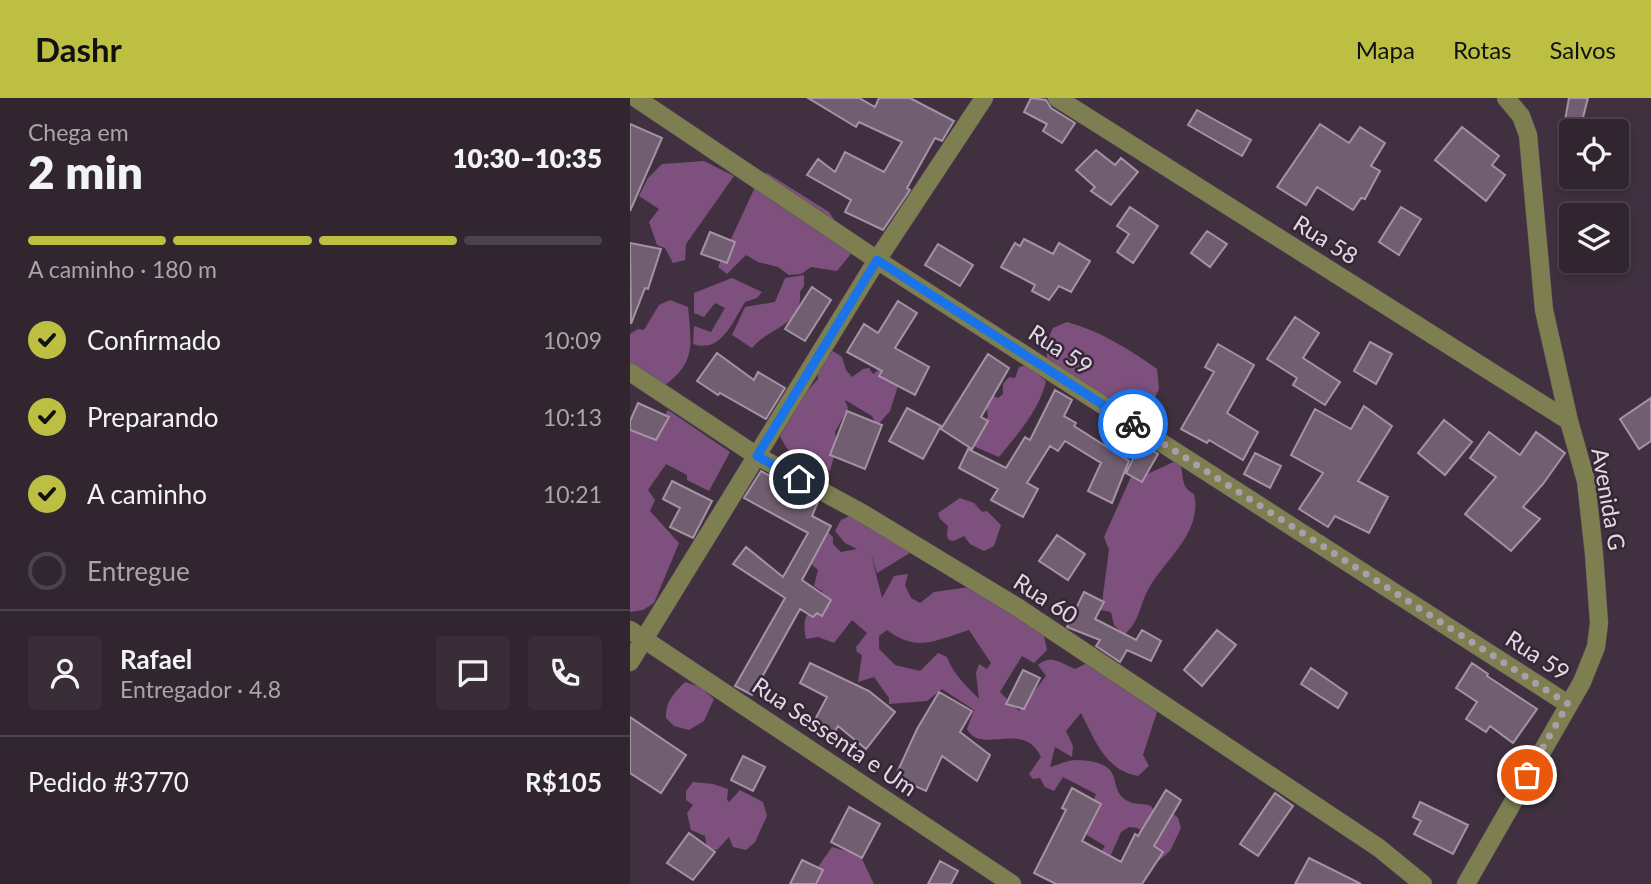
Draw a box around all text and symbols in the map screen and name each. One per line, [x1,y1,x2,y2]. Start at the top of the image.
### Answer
text: Dashr [35,29,122,69]
text: Mapa [1356,35,1415,64]
text: Rotas [1453,35,1512,64]
text: Salvos [1550,35,1616,64]
text: Chega em [28,118,129,146]
map controls [1559,119,1629,273]
button: locate [1559,119,1629,189]
text: 10:30–10:35 [452,142,602,174]
text: 2 min [28,144,143,199]
button: layers [1559,203,1629,273]
street label: Rua 58 [1289,208,1363,270]
text: A caminho · 180 m [28,255,217,283]
street label: Rua 59 [1024,318,1098,380]
icon: check [28,321,66,359]
text: Confirmado [87,324,221,356]
text: 10:09 [543,326,602,354]
courier [1098,389,1168,459]
icon: check [28,398,66,436]
text: Preparando [87,401,219,433]
text: 10:13 [543,403,602,431]
icon: bike [1114,405,1152,443]
street label: Avenida G [1586,446,1632,552]
pin [769,449,829,509]
icon: home [780,460,818,498]
icon: check [28,475,66,513]
text: A caminho [87,478,207,510]
text: 10:21 [543,480,602,508]
text: Entregue [87,555,190,587]
street label: Rua 60 [1009,567,1083,629]
street label: Rua 59 [1501,624,1575,686]
button: person [28,636,102,710]
button: chat [436,636,510,710]
button: phone [528,636,602,710]
text: Rafael [120,643,192,675]
street label: Rua Sessenta e Um [747,671,923,801]
text: Entregador · 4.8 [120,675,281,703]
pin [1497,745,1557,805]
icon: bag [1508,756,1546,794]
text: Pedido #3770 [28,766,189,798]
text: R$105 [525,766,602,798]

